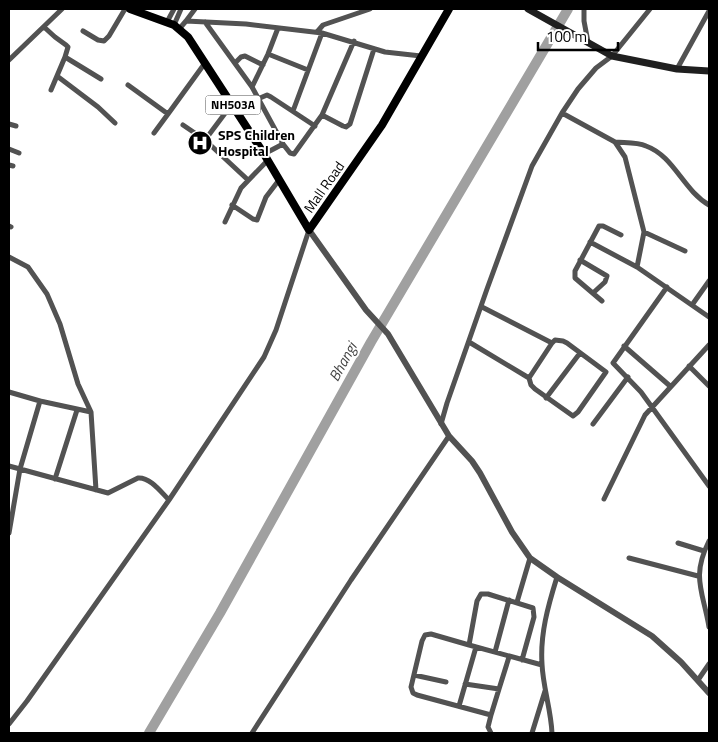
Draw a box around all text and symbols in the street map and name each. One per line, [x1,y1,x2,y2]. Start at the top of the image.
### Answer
scale bar [538,20,618,52]
text: 100 m [546,25,587,48]
road number: NH503A [206,96,260,114]
place label: SPS Children Hospital [218,124,295,161]
hospital icon: SPS Children Hospital [187,130,213,156]
street label: Mall Road [298,157,349,217]
water label: Bhangi [323,336,364,385]

